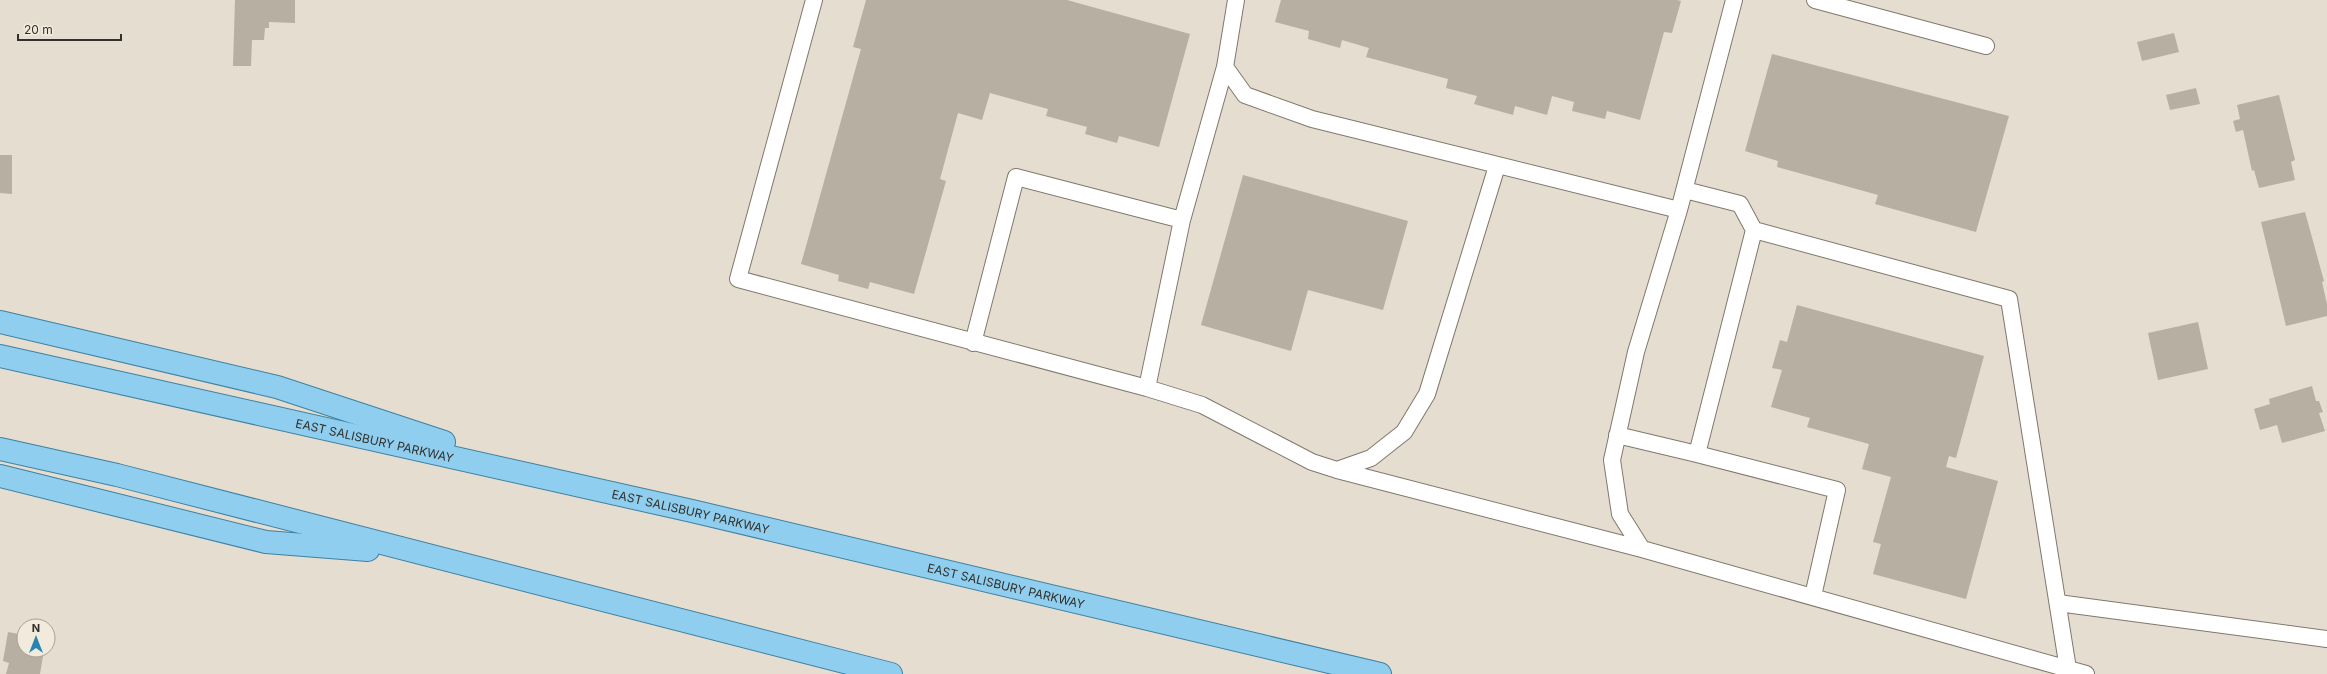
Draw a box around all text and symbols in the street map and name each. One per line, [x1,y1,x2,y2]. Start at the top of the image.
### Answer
scale bar [18,16,121,42]
text: 20 m [24,22,53,37]
street label: EAST SALISBURY PARKWAY [294,415,455,465]
street label: EAST SALISBURY PARKWAY [610,486,771,537]
street label: EAST SALISBURY PARKWAY [926,560,1086,611]
north arrow [16,618,56,658]
text: N [32,621,40,635]

